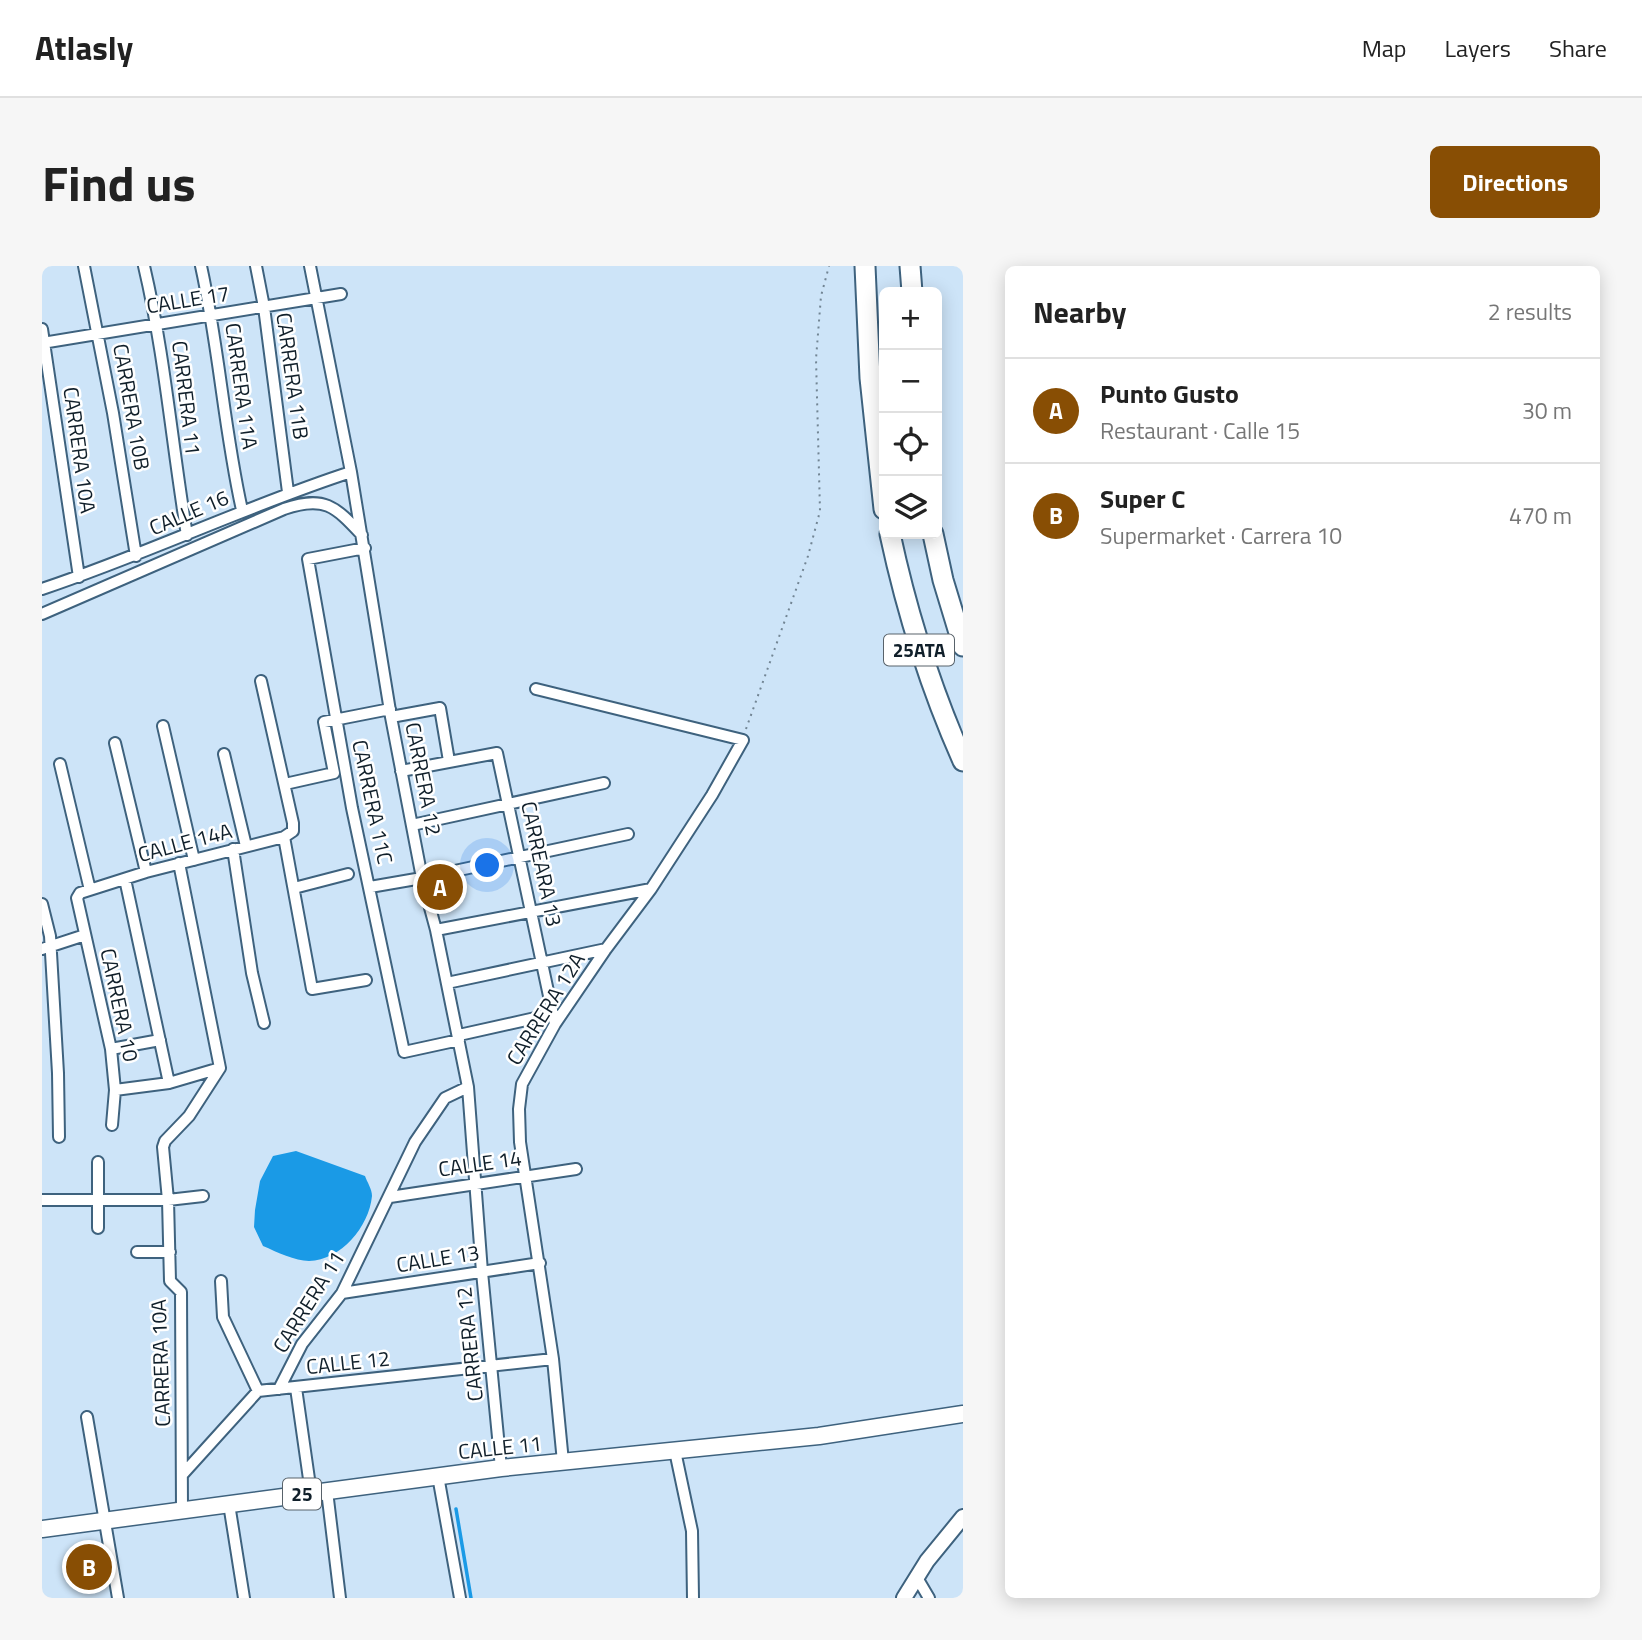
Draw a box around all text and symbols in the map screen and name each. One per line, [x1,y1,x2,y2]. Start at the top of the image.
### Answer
text: Atlasly [35,23,133,73]
text: Map [1362,30,1407,66]
text: Layers [1445,30,1511,66]
text: Share [1549,30,1607,66]
text: Find us [42,145,196,220]
button: Directions [1430,146,1600,218]
street label: CALLE 17 [144,277,232,321]
map controls [879,287,942,539]
button: + [879,287,942,350]
text: Nearby [1033,289,1126,335]
text: 2 results [1488,294,1572,329]
street label: CARRERA 11B [268,310,318,441]
street label: CARRERA 11A [217,321,267,452]
street label: CARRERA 11 [164,339,210,457]
street label: CARRERA 10B [105,341,159,473]
button: − [879,350,942,413]
text: Punto Gusto [1100,374,1239,413]
street label: CARRERA 10A [55,385,105,516]
text: A [1049,393,1063,428]
text: 30 m [1522,393,1572,428]
button: locate [879,413,942,476]
text: Restaurant · Calle 15 [1100,413,1300,448]
button: layers [879,476,942,539]
text: Super C [1100,479,1185,518]
street label: CALLE 16 [144,481,233,543]
text: B [1049,498,1063,533]
text: 470 m [1509,498,1572,533]
text: Supermarket · Carrera 10 [1100,518,1342,553]
road number: 25ATA [884,634,954,666]
street label: CARRERA 12 [397,719,451,838]
street label: CARRERA 11C [344,737,402,867]
street label: CARREARA 13 [513,798,571,929]
street label: CALLE 14A [134,814,236,870]
your location [470,848,504,882]
pin: A [417,861,463,913]
street label: CARRERA 10 [92,945,148,1064]
street label: CARRERA 12A [498,946,593,1071]
street label: CALLE 14 [436,1141,524,1185]
street label: CALLE 13 [394,1236,482,1280]
street label: CARRERA 11 [264,1244,352,1359]
street label: CARRERA 12 [447,1285,491,1403]
street label: CARRERA 10A [142,1298,178,1427]
street label: CALLE 12 [305,1342,391,1382]
street label: CALLE 11 [457,1427,543,1467]
road number: 25 [283,1478,321,1510]
pin: B [66,1541,112,1593]

